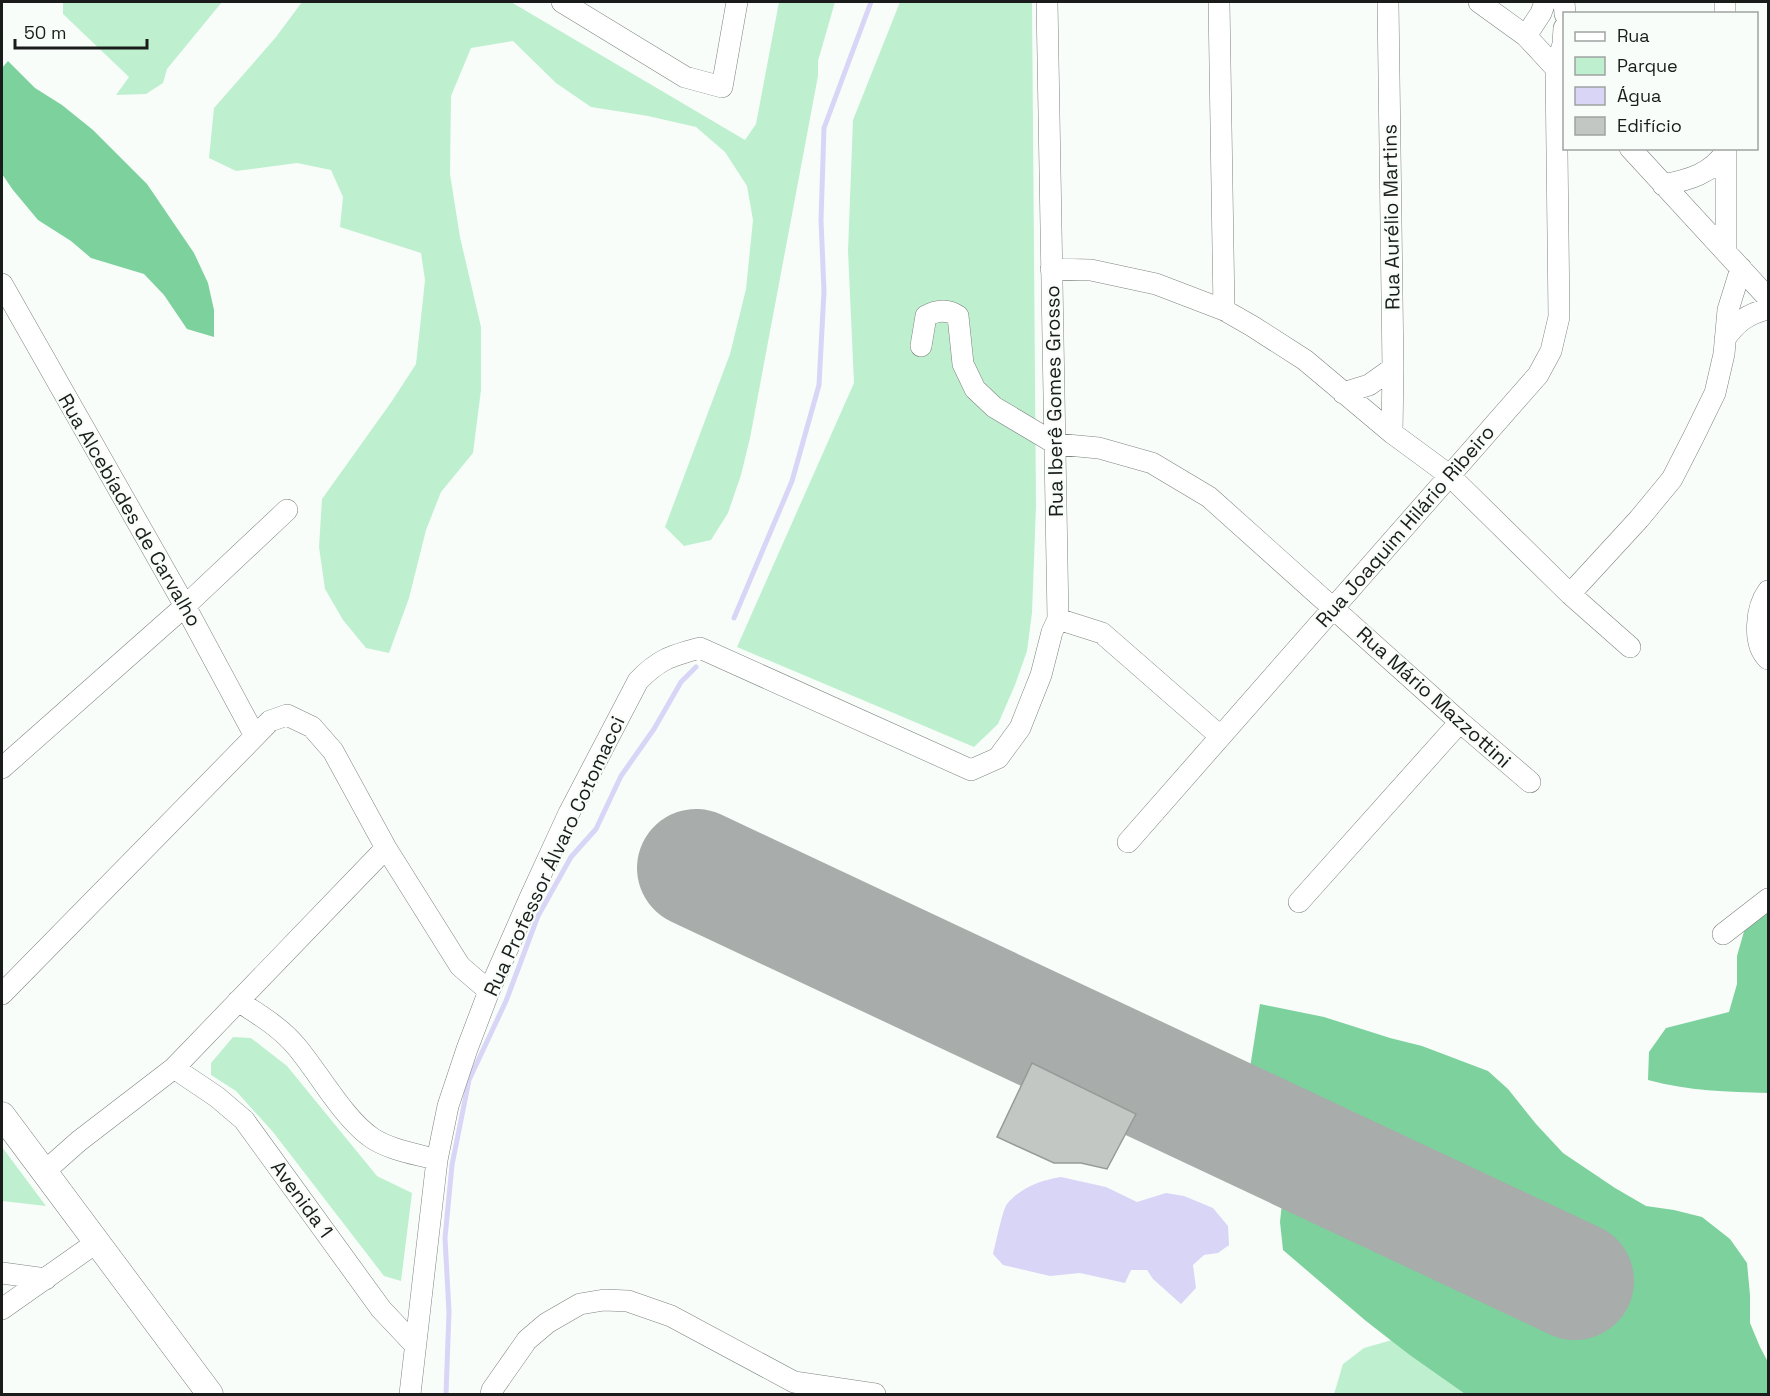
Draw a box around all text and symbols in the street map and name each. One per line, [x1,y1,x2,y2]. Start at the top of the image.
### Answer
scale bar [15,12,147,50]
legend [1563,12,1758,150]
text: 50 m [24,21,66,44]
text: Rua [1617,24,1650,47]
text: Parque [1617,54,1678,77]
text: Água [1617,84,1661,107]
text: Edifício [1617,114,1682,137]
street label: Rua Aurélio Martins [1376,124,1406,310]
street label: Rua Iberê Gomes Grosso [1039,285,1069,517]
street label: Rua Alcebíades de Carvalho [52,389,208,631]
street label: Rua Joaquim Hilário Ribeiro [1310,419,1500,633]
street label: Rua Mário Mazzottini [1351,621,1517,773]
street label: Rua Professor Álvaro Cotomacci [478,712,630,1000]
street label: Avenida 1 [265,1155,339,1243]

